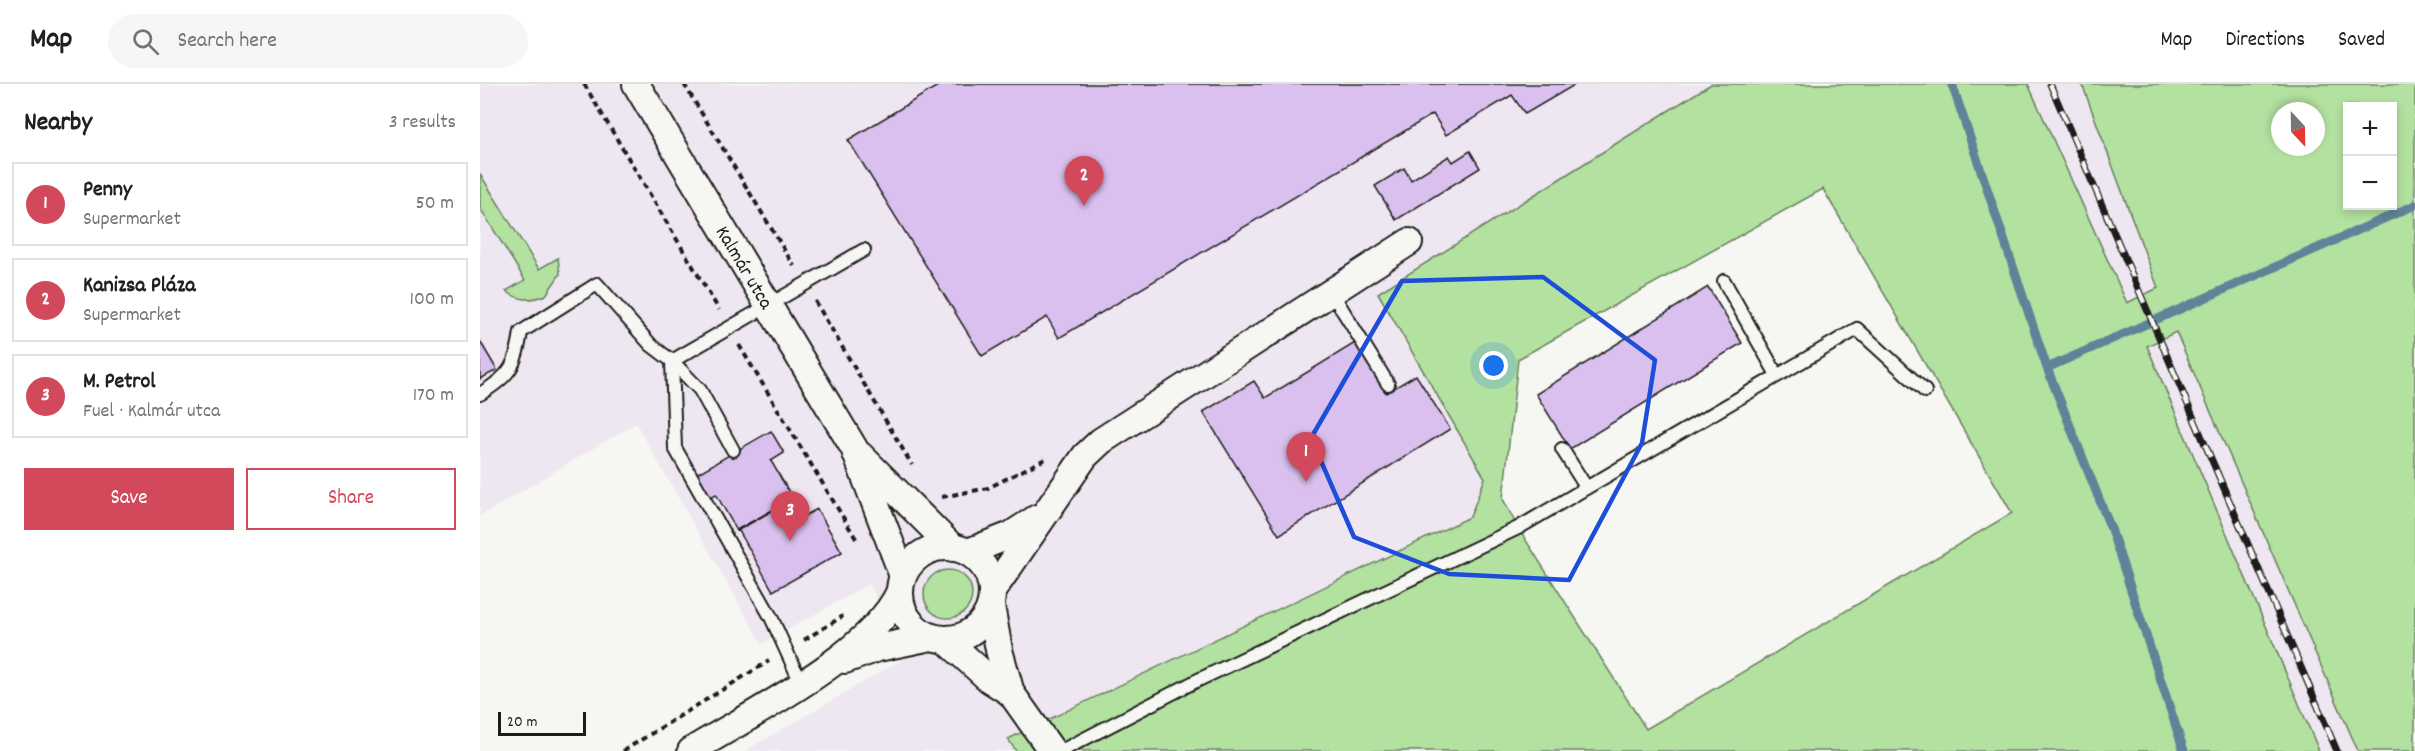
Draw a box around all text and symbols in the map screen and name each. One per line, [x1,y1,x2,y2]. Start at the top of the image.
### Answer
search box [108,14,528,68]
text: Map [30,21,72,61]
icon: search [129,25,162,58]
text: Search here [177,26,277,57]
text: Map [2161,26,2192,56]
text: Directions [2225,26,2305,56]
text: Saved [2338,26,2385,56]
north arrow [2271,102,2325,156]
map controls [2343,102,2397,210]
button: + [2343,102,2397,156]
text: Nearby [24,105,92,142]
text: 3 results [389,109,456,137]
pin: 2 [1064,156,1104,206]
button: − [2343,156,2397,210]
text: Penny [83,175,132,206]
text: 1 [43,190,48,218]
text: 50 m [416,190,454,218]
text: Supermarket [83,206,181,234]
street label: Kalmár utca [707,221,779,316]
text: Kanizsa Pláza [83,271,196,302]
text: 2 [41,286,50,314]
text: 100 m [410,286,454,314]
text: Supermarket [83,302,181,330]
your location [1479,351,1508,380]
text: M. Petrol [83,367,156,398]
text: 3 [41,382,50,410]
text: 170 m [413,382,454,410]
text: Fuel · Kalmár utca [83,398,220,426]
pin: 1 [1286,432,1326,482]
button: Save [24,468,234,530]
button: Share [246,468,456,530]
pin: 3 [770,492,810,541]
scale bar [498,709,586,736]
text: 20 m [507,711,537,734]

